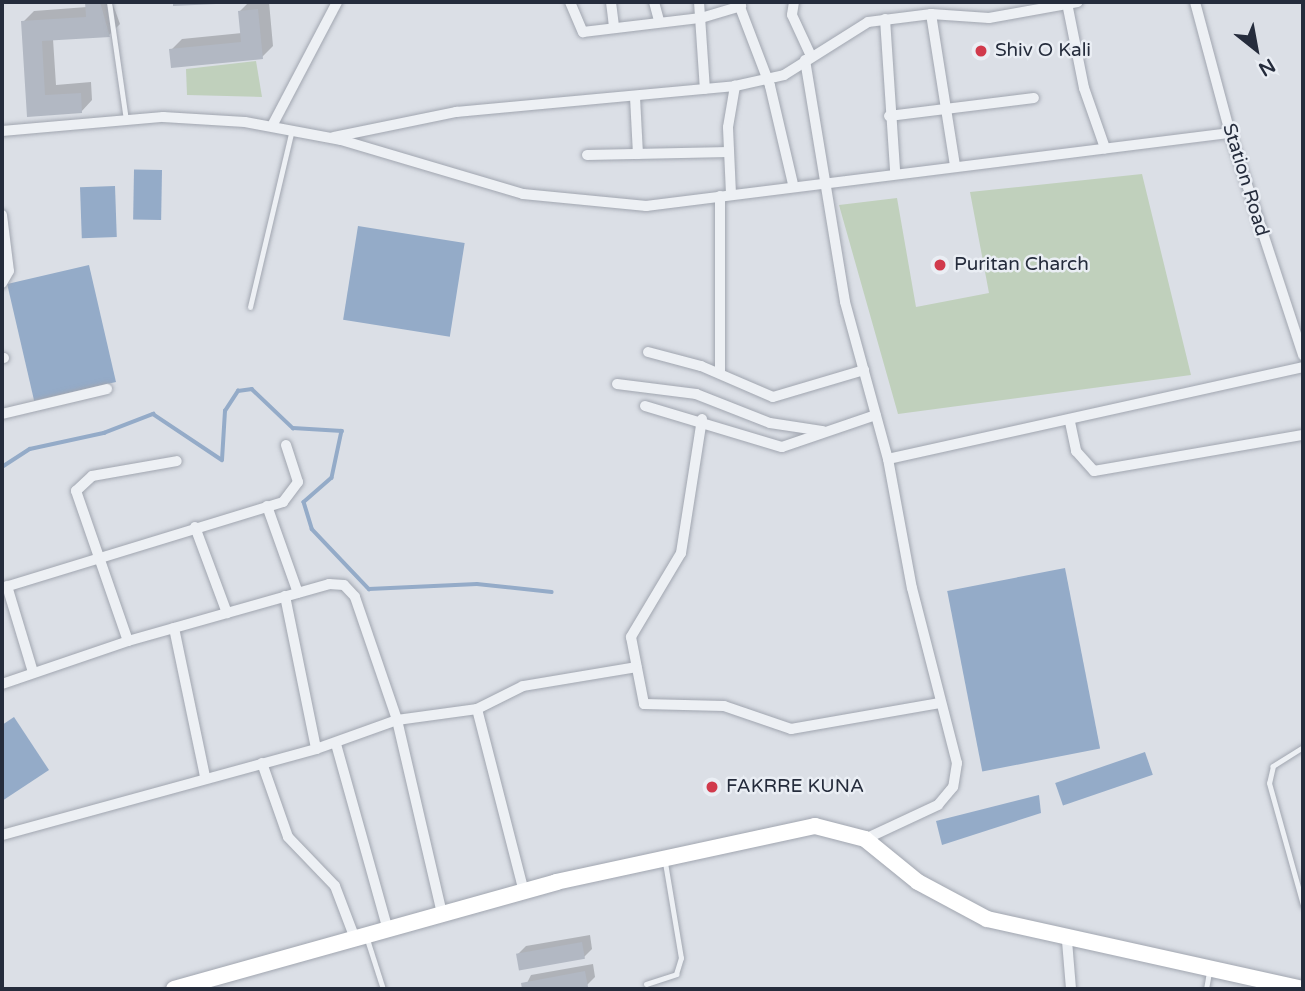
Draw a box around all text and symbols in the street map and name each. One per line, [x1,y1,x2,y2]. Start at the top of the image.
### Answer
north arrow [1221,14,1291,84]
place label: Shiv O Kali [995,40,1091,62]
marker: Shiv O Kali [973,43,989,59]
text: N [1255,54,1279,80]
street label: Station Road [1217,121,1273,239]
place label: Puritan Charch [954,254,1089,276]
marker: Puritan Charch [932,257,948,273]
place label: FAKRRE KUNA [726,776,864,798]
marker: FAKRRE KUNA [704,779,720,795]

